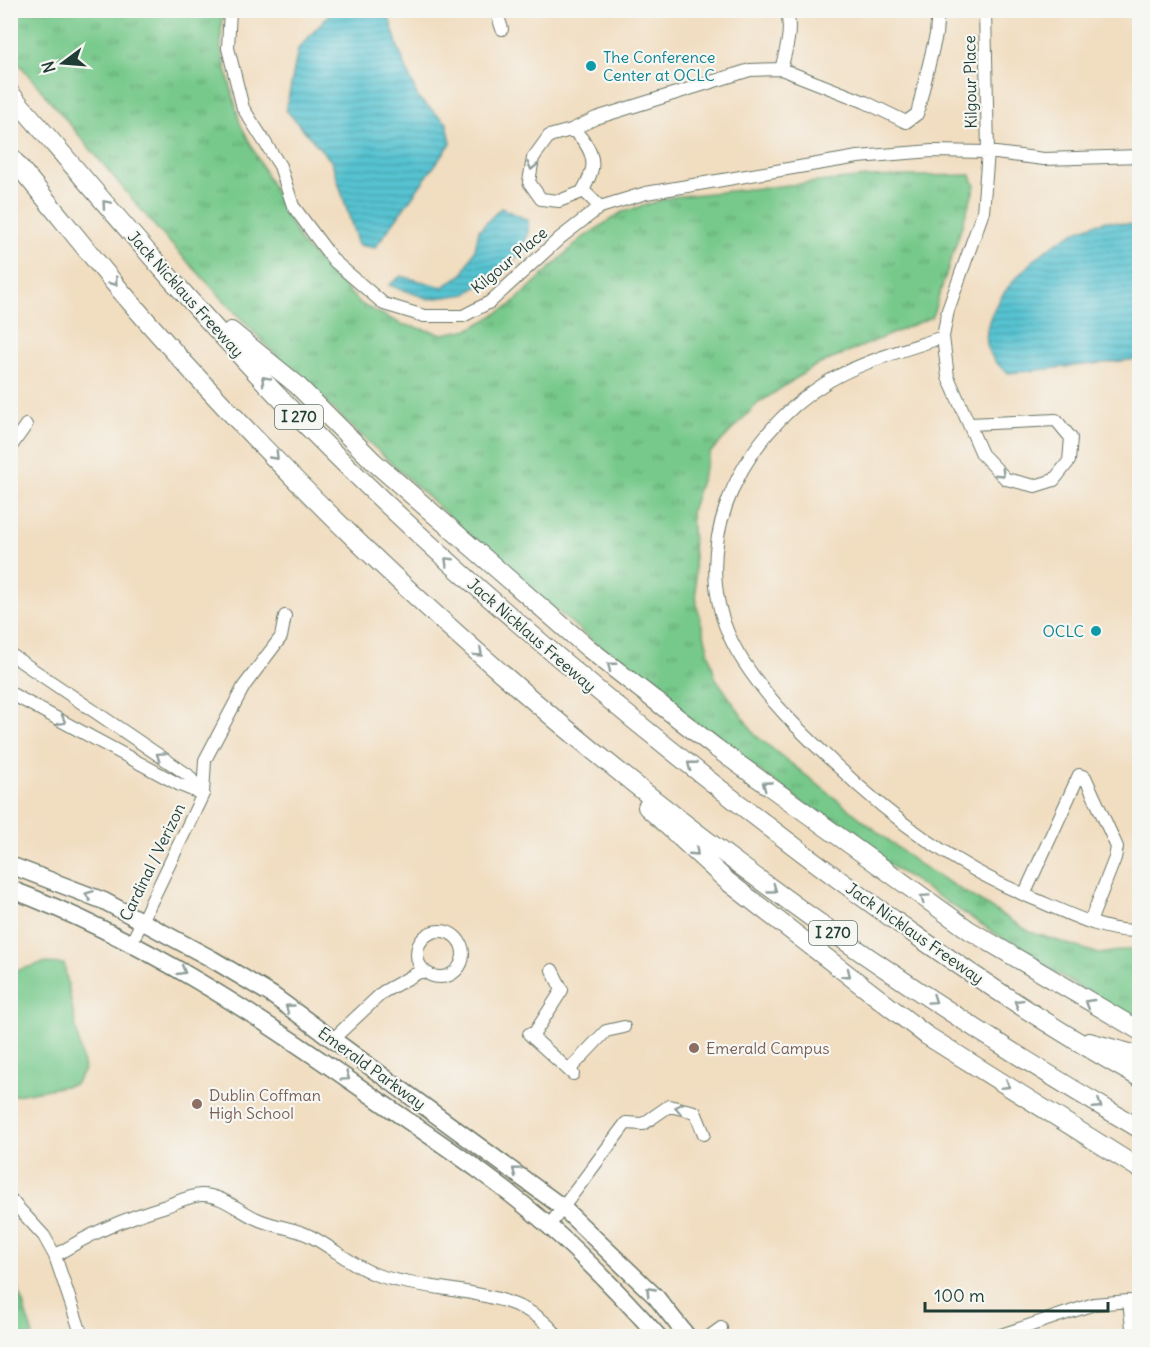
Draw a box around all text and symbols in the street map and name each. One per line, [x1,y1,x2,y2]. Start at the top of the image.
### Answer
north arrow [33,33,93,93]
street label: Kilgour Place [959,35,981,129]
place label: The Conference Center at OCLC [603,47,715,85]
text: N [37,59,60,75]
marker: The Conference Center at OCLC [584,59,598,73]
one-way arrow [526,161,539,171]
one-way arrow [102,200,113,211]
street label: Kilgour Place [467,222,551,298]
street label: Jack Nicklaus Freeway [124,227,248,361]
one-way arrow [106,276,117,287]
one-way arrow [261,376,272,387]
road number: I 270 [275,405,323,429]
one-way arrow [268,449,279,460]
one-way arrow [993,465,1004,476]
one-way arrow [444,557,455,568]
street label: Jack Nicklaus Freeway [464,574,600,696]
place label: OCLC [1042,621,1084,641]
marker: OCLC [1089,624,1103,638]
one-way arrow [473,646,483,657]
one-way arrow [607,662,618,673]
one-way arrow [56,714,66,725]
one-way arrow [155,752,166,763]
one-way arrow [686,762,697,773]
one-way arrow [761,781,772,792]
street label: Cardinal / Verizon [115,800,189,924]
one-way arrow [688,844,699,855]
street label: Jack Nicklaus Freeway [842,878,988,988]
one-way arrow [767,882,778,893]
one-way arrow [84,890,95,902]
one-way arrow [920,894,931,905]
road number: I 270 [809,921,857,945]
one-way arrow [176,963,186,975]
one-way arrow [840,967,851,978]
one-way arrow [927,993,938,1004]
one-way arrow [1014,999,1025,1010]
one-way arrow [1084,999,1095,1010]
one-way arrow [285,1004,296,1015]
street label: Emerald Parkway [314,1022,430,1114]
place label: Emerald Campus [706,1038,830,1058]
marker: Emerald Campus [687,1041,701,1055]
one-way arrow [339,1070,350,1081]
one-way arrow [1000,1078,1010,1090]
place label: Dublin Coffman High School [209,1085,321,1123]
marker: Dublin Coffman High School [190,1097,204,1111]
one-way arrow [1092,1097,1102,1109]
one-way arrow [674,1102,684,1115]
one-way arrow [511,1167,522,1178]
scale bar [925,1275,1108,1313]
text: 100 m [934,1284,985,1307]
one-way arrow [646,1288,657,1298]

